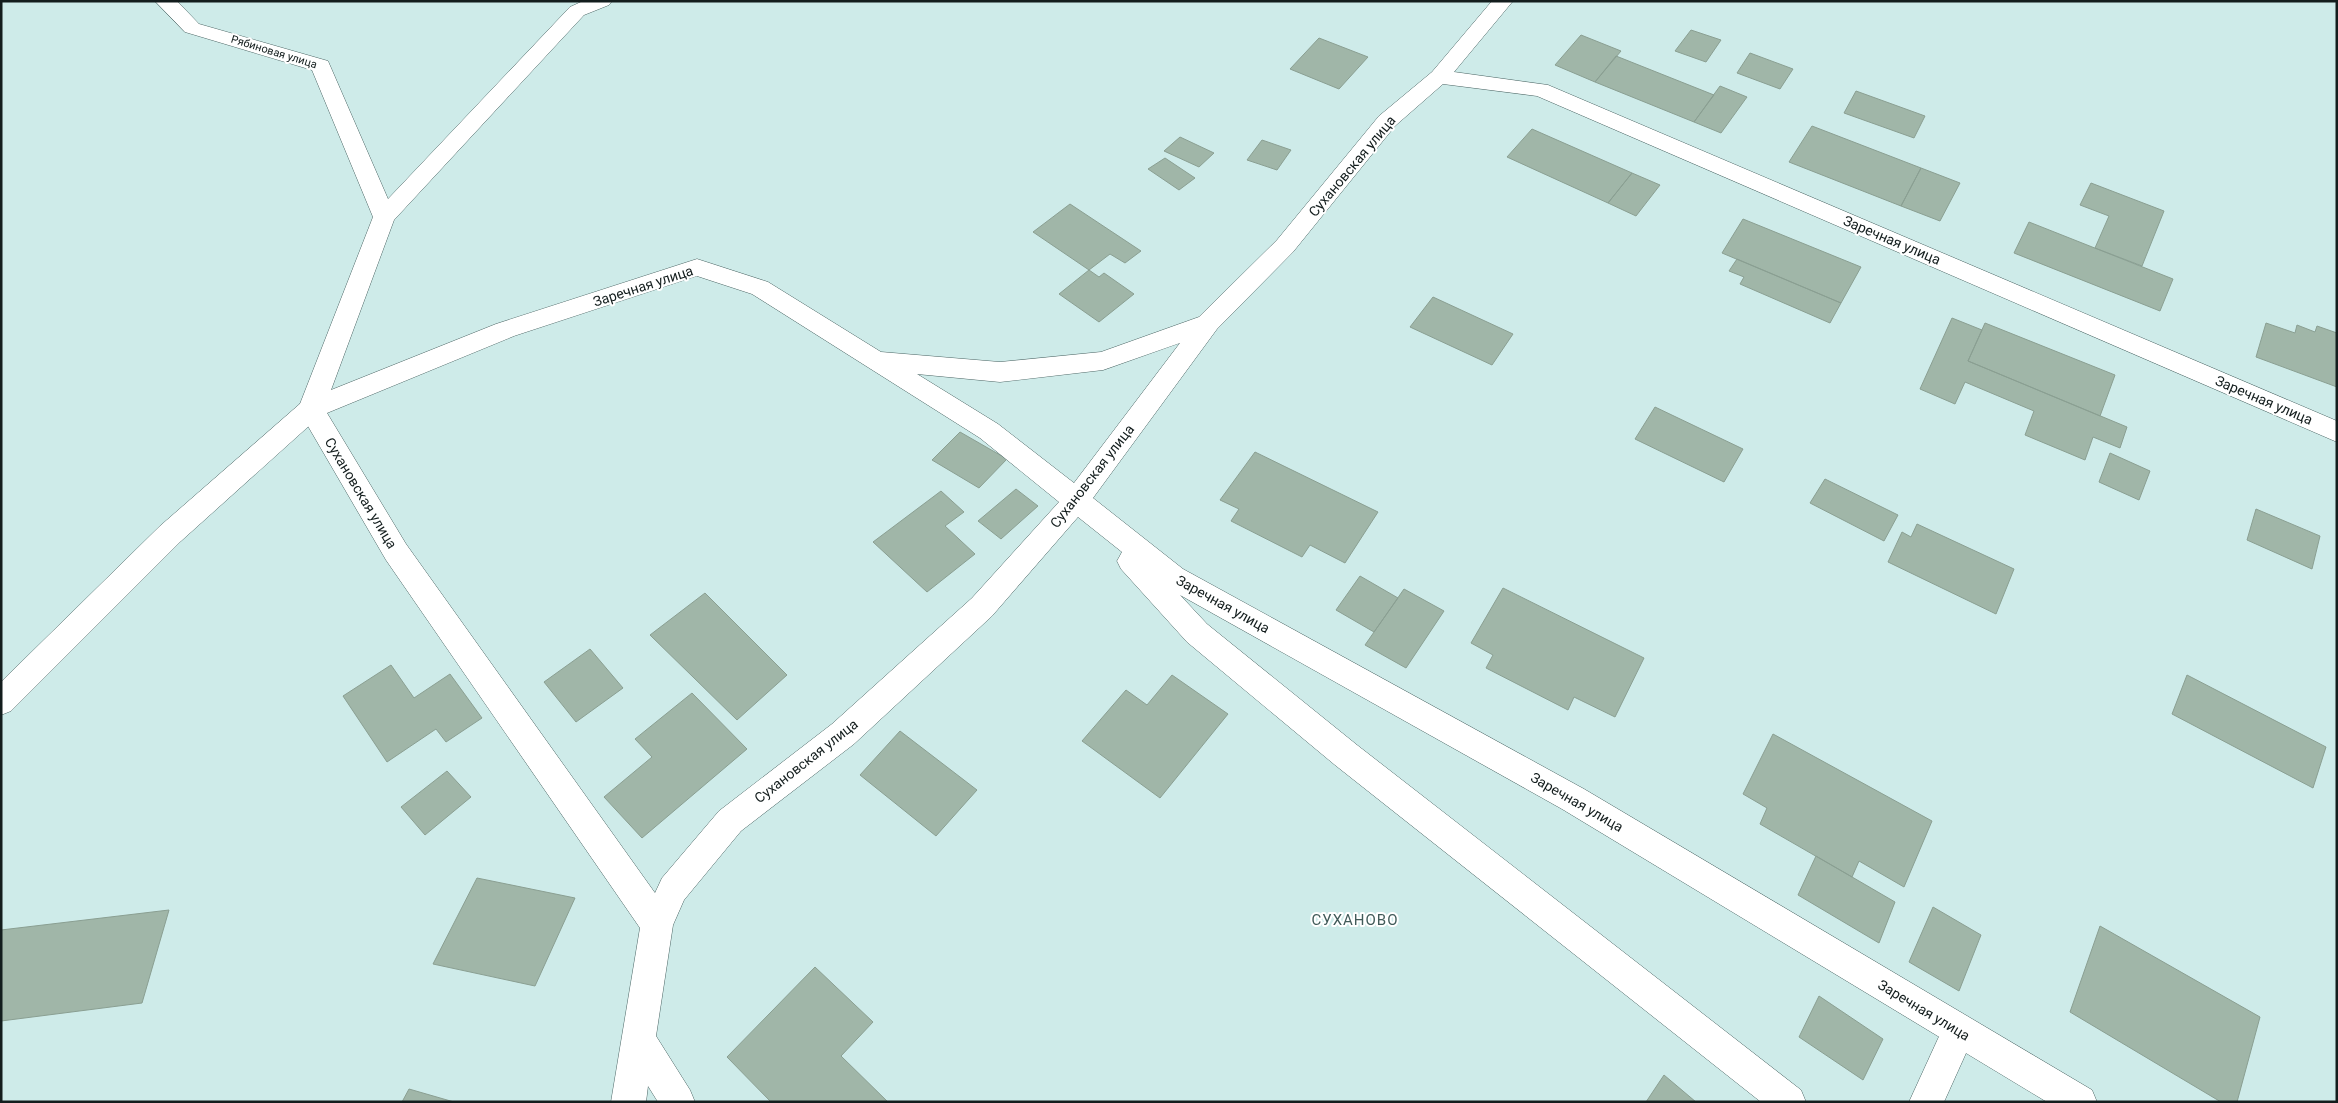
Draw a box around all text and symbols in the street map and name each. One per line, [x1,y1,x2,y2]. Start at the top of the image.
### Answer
street label: Рябиновая улица [229,33,319,71]
street label: Сухановская улица [1305,112,1399,220]
street label: Заречная улица [1841,212,1943,268]
street label: Заречная улица [591,262,695,310]
street label: Заречная улица [2213,372,2315,428]
street label: Сухановская улица [1047,421,1137,531]
street label: Сухановская улица [322,435,400,551]
street label: Заречная улица [1174,572,1272,636]
street label: Сухановская улица [751,716,861,806]
street label: Заречная улица [1528,769,1626,835]
district label: СУХАНОВО [1311,911,1399,929]
street label: Заречная улица [1875,976,1973,1044]

